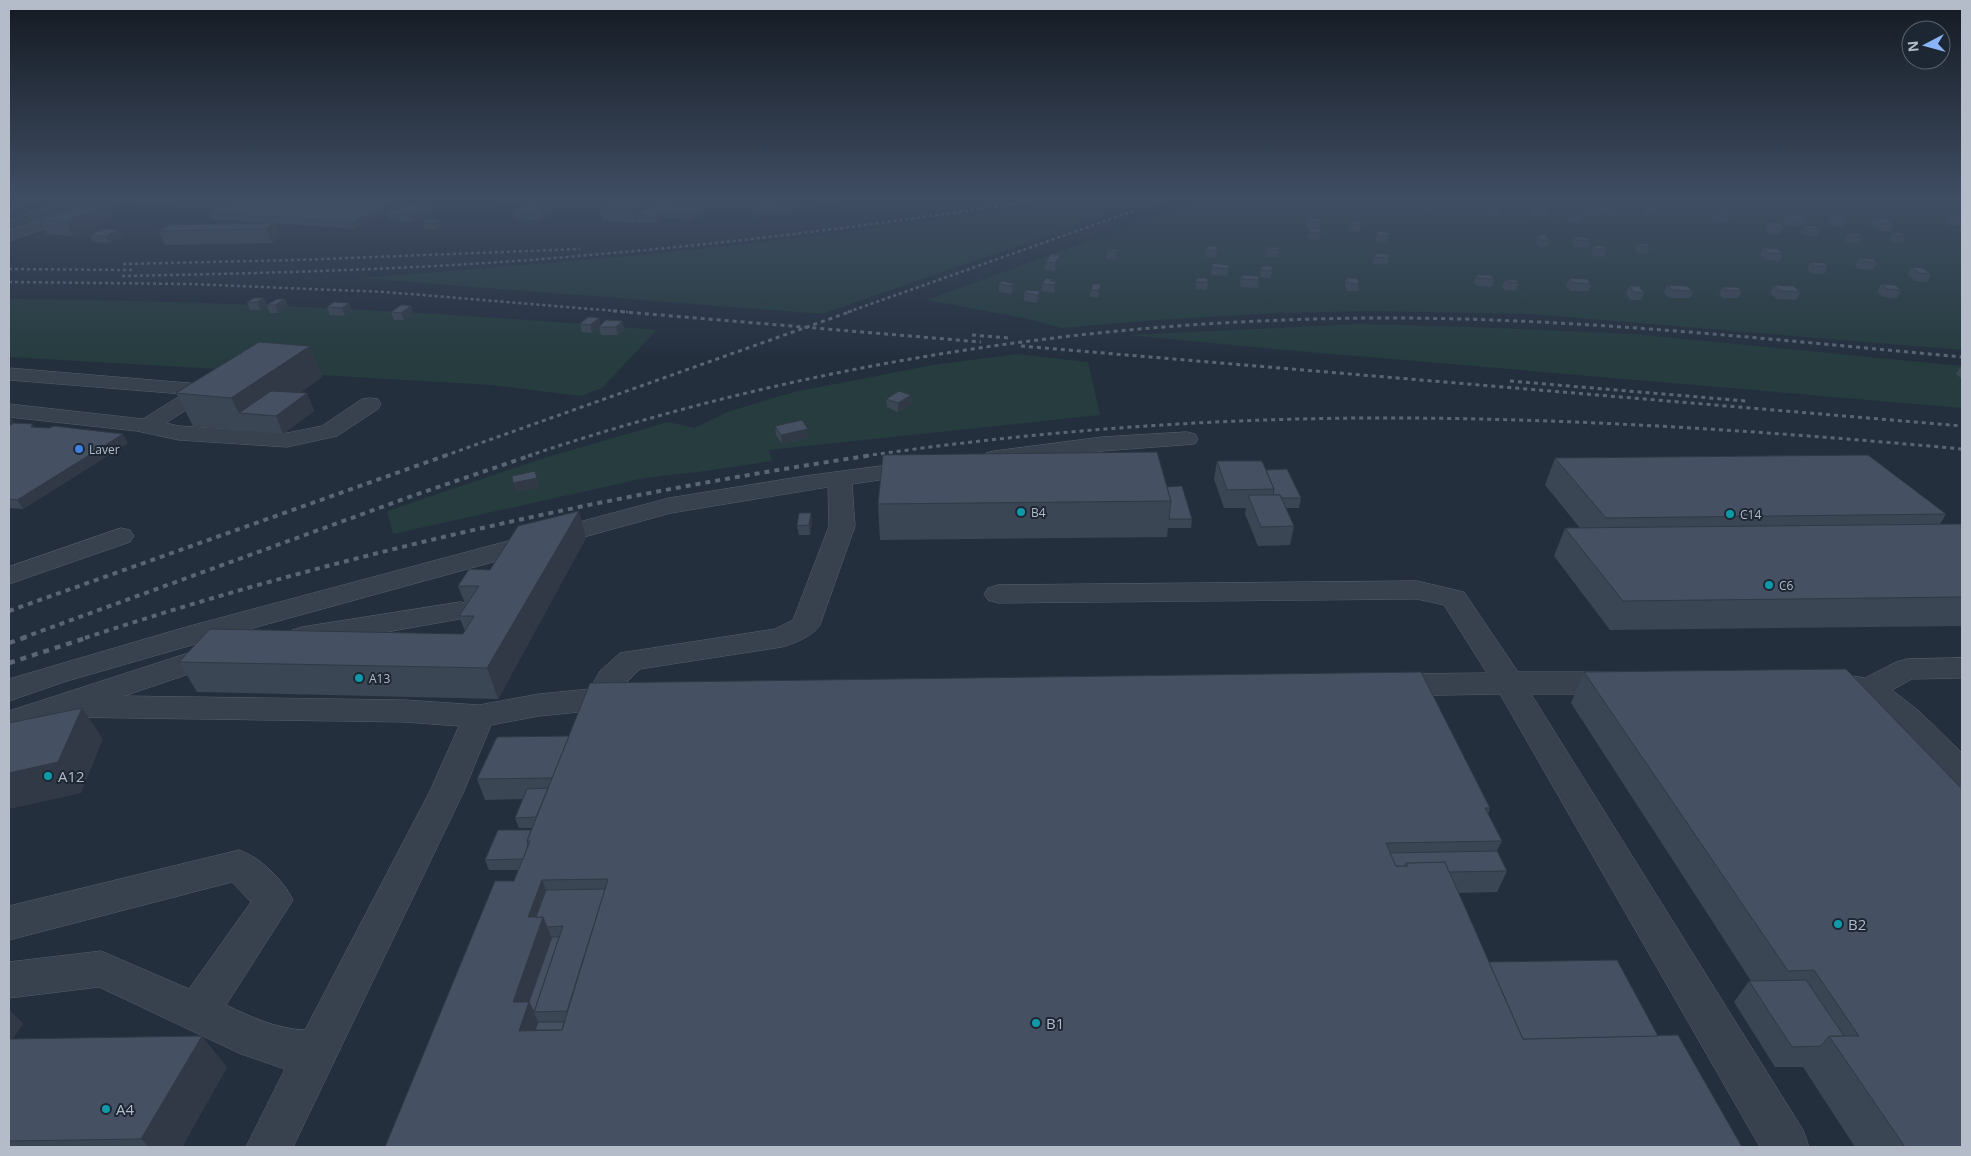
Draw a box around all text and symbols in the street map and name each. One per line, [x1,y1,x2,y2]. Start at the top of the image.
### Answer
north arrow [1901,20,1951,70]
text: N [1903,40,1923,53]
place label: Laver [89,441,120,458]
marker: Laver [73,443,85,455]
place label: B4 [1031,504,1046,521]
marker: B4 [1015,506,1027,518]
place label: C14 [1740,506,1761,523]
marker: C14 [1724,508,1736,520]
place label: C6 [1779,577,1794,594]
marker: C6 [1763,579,1775,591]
place label: A13 [369,670,390,687]
marker: A13 [353,672,365,684]
place label: A12 [58,766,85,786]
marker: A12 [42,770,54,782]
place label: B2 [1848,914,1866,934]
marker: B2 [1832,918,1844,930]
place label: B1 [1046,1013,1064,1033]
marker: B1 [1030,1017,1042,1029]
place label: A4 [116,1099,134,1119]
marker: A4 [100,1103,112,1115]

